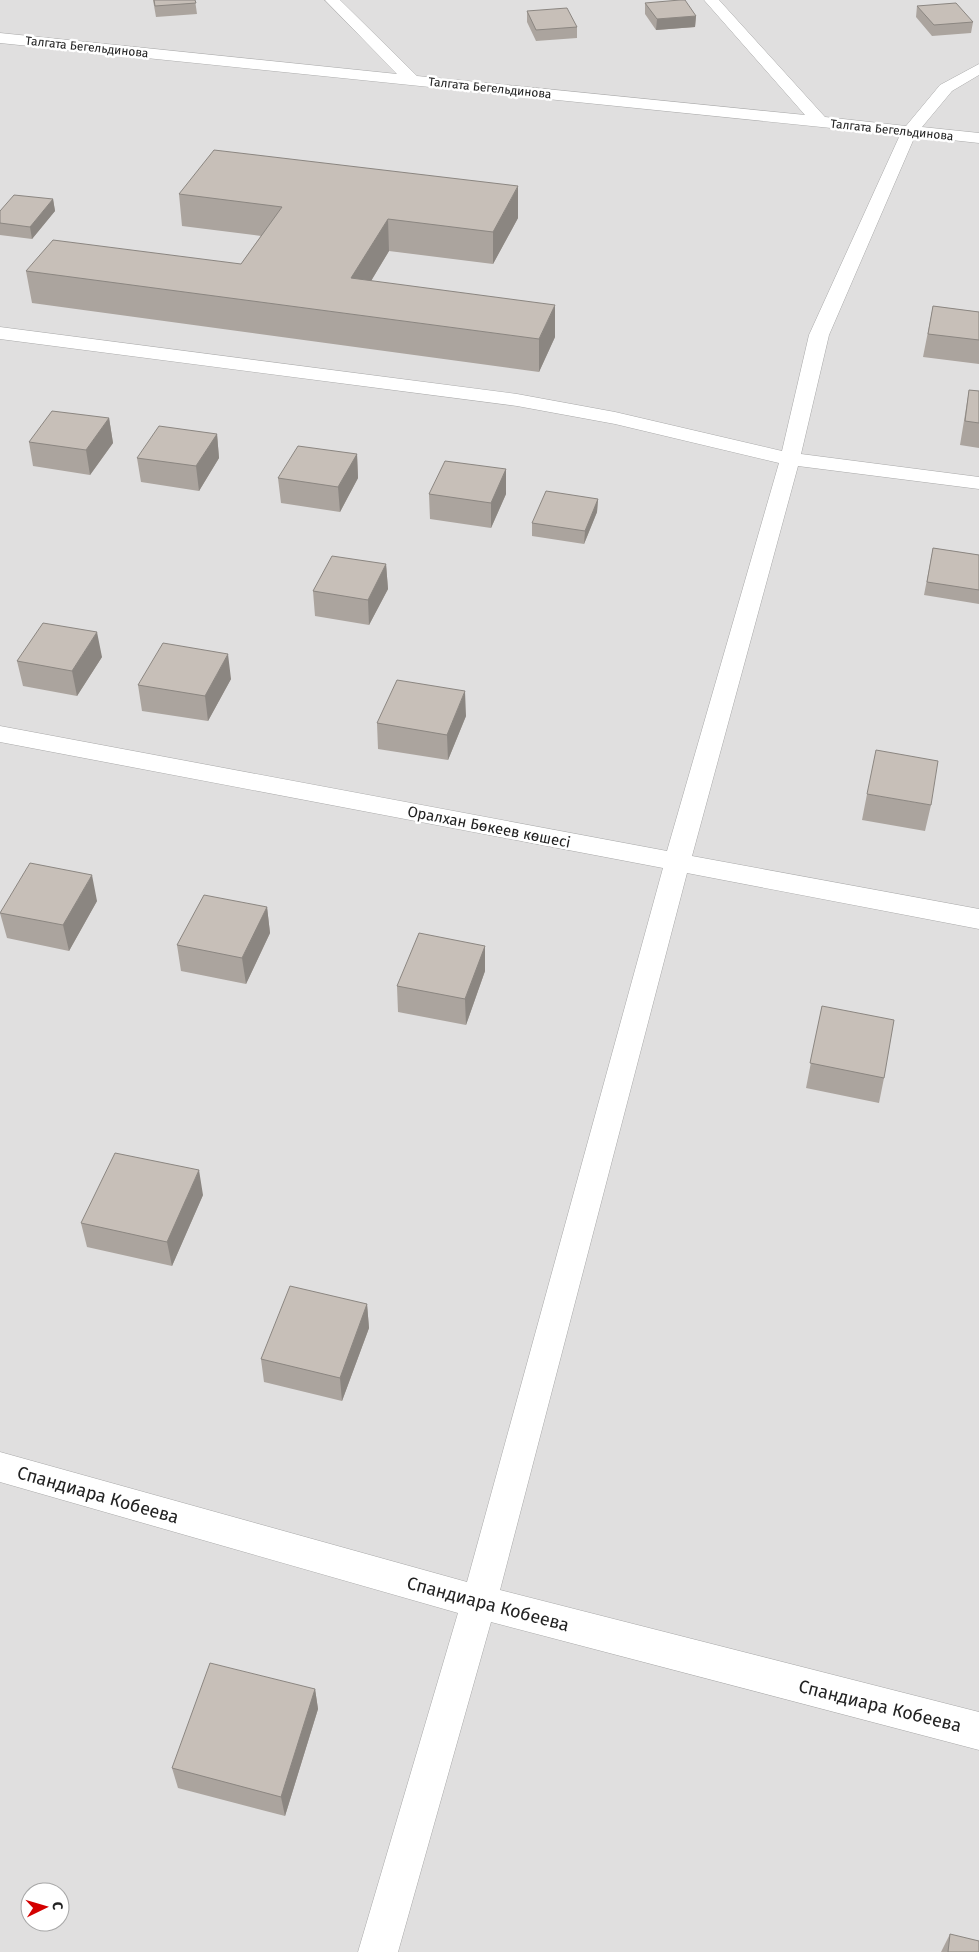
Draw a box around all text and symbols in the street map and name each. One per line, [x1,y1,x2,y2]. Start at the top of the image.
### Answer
street label: Талгата Бегельдинова [25,34,149,60]
street label: Талгата Бегельдинова [428,75,552,101]
street label: Талгата Бегельдинова [830,117,954,143]
street label: Оралхан Бөкеев көшесі [406,802,572,852]
street label: Спандиара Кобеева [15,1461,181,1529]
street label: Спандиара Кобеева [404,1572,572,1636]
street label: Спандиара Кобеева [796,1675,964,1737]
north arrow [20,1882,70,1932]
text: С [49,1901,66,1911]

